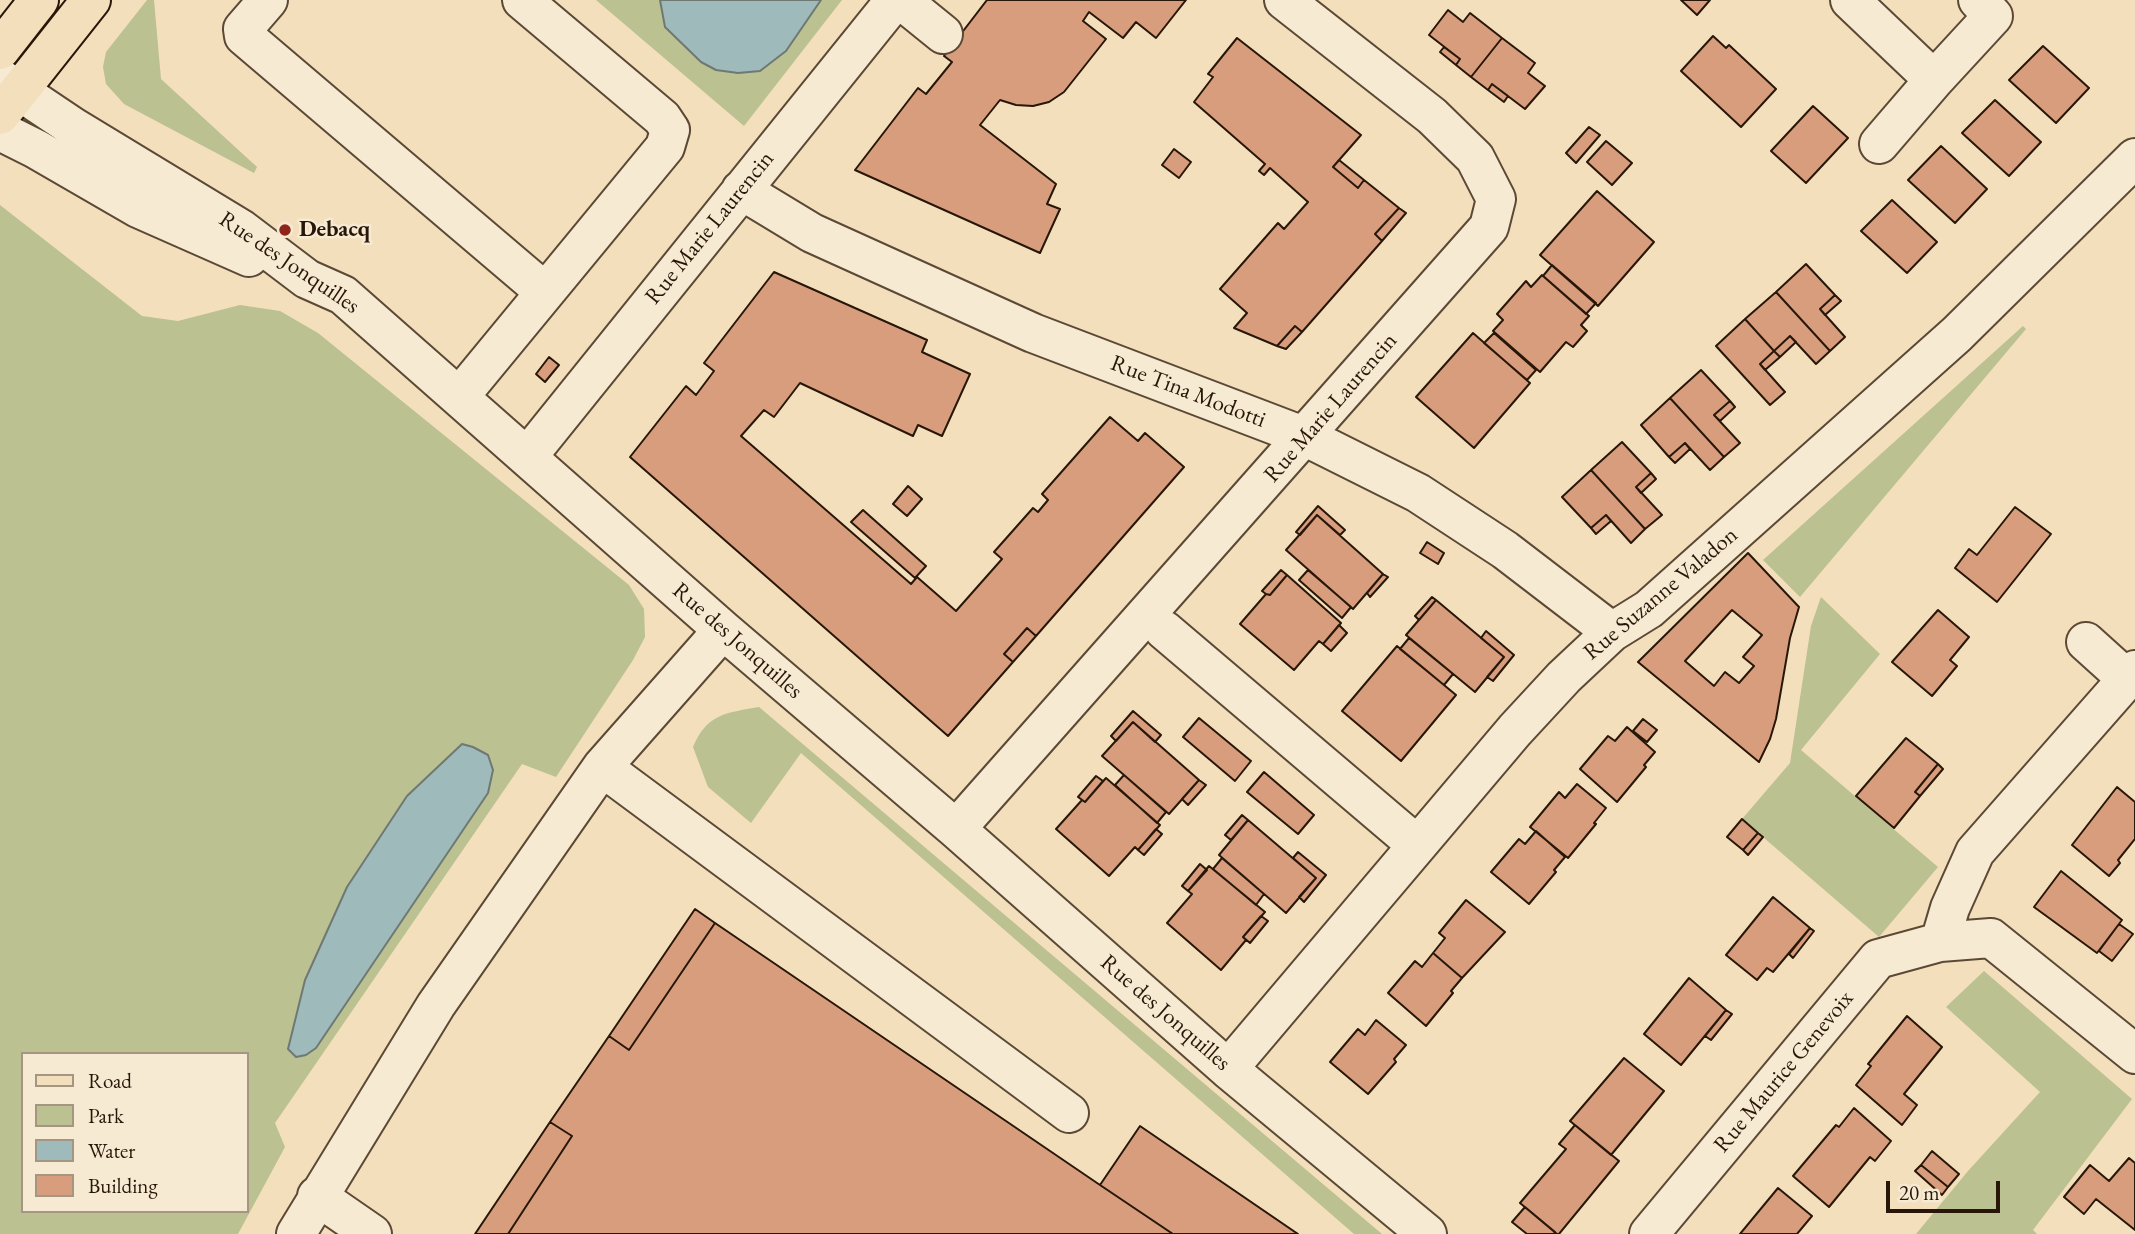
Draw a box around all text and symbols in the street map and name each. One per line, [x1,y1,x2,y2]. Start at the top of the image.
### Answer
street label: Rue Marie Laurencin [640,146,780,310]
street label: Rue des Jonquilles [214,206,364,320]
place label: Debacq [299,216,370,244]
marker: Debacq [277,222,293,238]
street label: Rue Marie Laurencin [1259,328,1403,488]
street label: Rue Tina Modotti [1107,350,1269,434]
street label: Rue Suzanne Valadon [1578,521,1744,667]
street label: Rue des Jonquilles [666,577,808,705]
street label: Rue des Jonquilles [1094,949,1236,1077]
street label: Rue Maurice Genevoix [1708,985,1860,1159]
legend [21,1052,248,1213]
text: Road [88,1067,132,1094]
text: Park [88,1102,124,1129]
text: Water [88,1137,135,1164]
scale bar [1890,1168,2004,1212]
text: Building [88,1172,158,1199]
text: 20 m [1899,1179,1940,1206]

